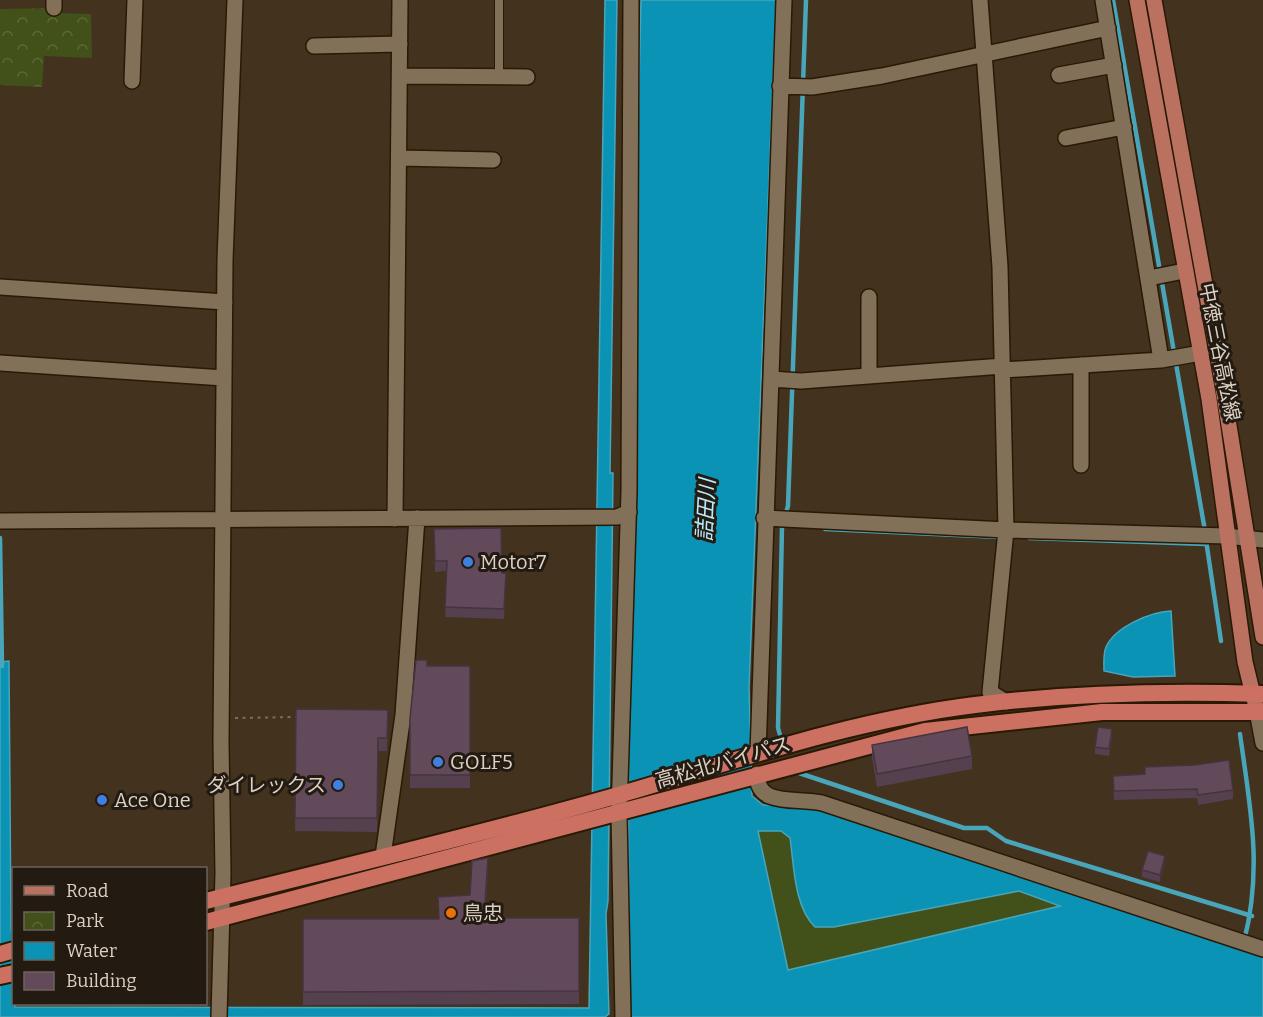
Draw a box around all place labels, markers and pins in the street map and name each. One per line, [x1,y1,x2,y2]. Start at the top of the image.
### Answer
place label: Motor7 [480,550,546,574]
marker: Motor7 [461,555,475,569]
place label: GOLF5 [450,750,513,774]
marker: GOLF5 [431,755,445,769]
place label: ダイレックス [207,773,326,797]
marker: ダイレックス [331,778,345,792]
place label: Ace One [114,788,191,812]
marker: Ace One [95,793,109,807]
place label: 鳥忠 [463,901,503,925]
marker: 鳥忠 [444,906,458,920]

